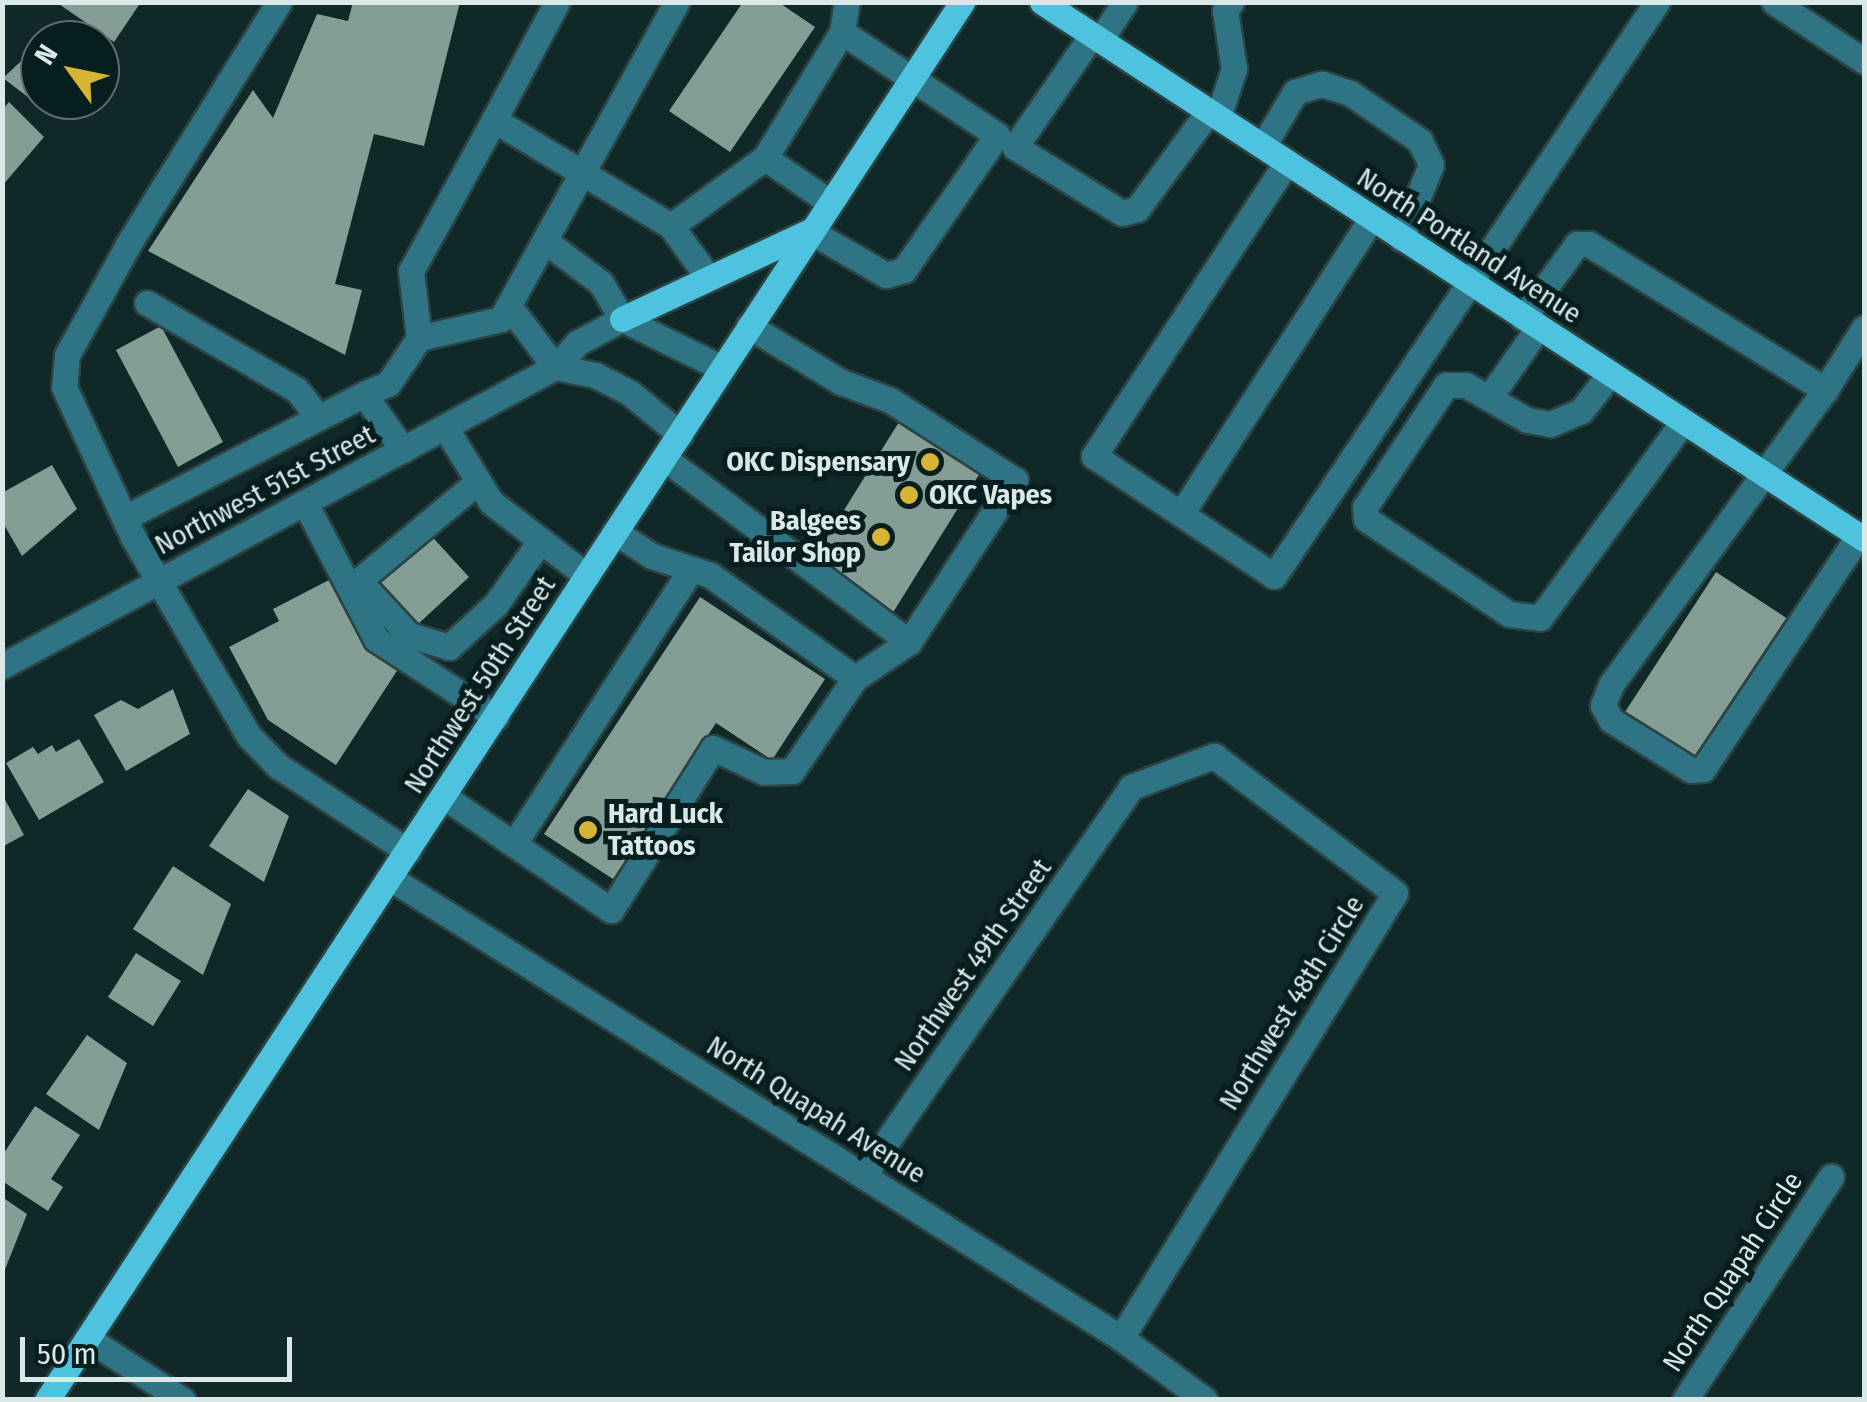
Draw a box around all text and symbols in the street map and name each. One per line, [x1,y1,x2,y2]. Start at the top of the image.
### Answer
north arrow [20,20,120,120]
text: N [28,38,65,71]
street label: North Portland Avenue [1351,161,1587,331]
street label: Northwest 51st Street [149,418,381,562]
place label: OKC Dispensary [726,445,910,479]
marker: OKC Dispensary [919,451,941,473]
place label: OKC Vapes [929,478,1052,512]
marker: OKC Vapes [898,484,920,506]
place label: Balgees Tailor Shop [730,504,861,570]
marker: Balgees Tailor Shop [870,526,892,548]
street label: Northwest 50th Street [397,570,563,800]
place label: Hard Luck Tattoos [608,797,723,863]
marker: Hard Luck Tattoos [577,819,599,841]
street label: Northwest 49th Street [887,852,1059,1078]
street label: Northwest 48th Circle [1212,890,1372,1116]
street label: North Quapah Avenue [700,1029,932,1191]
street label: North Quapah Circle [1656,1166,1810,1378]
scale bar [25,1317,298,1379]
text: 50 m [37,1336,97,1372]

